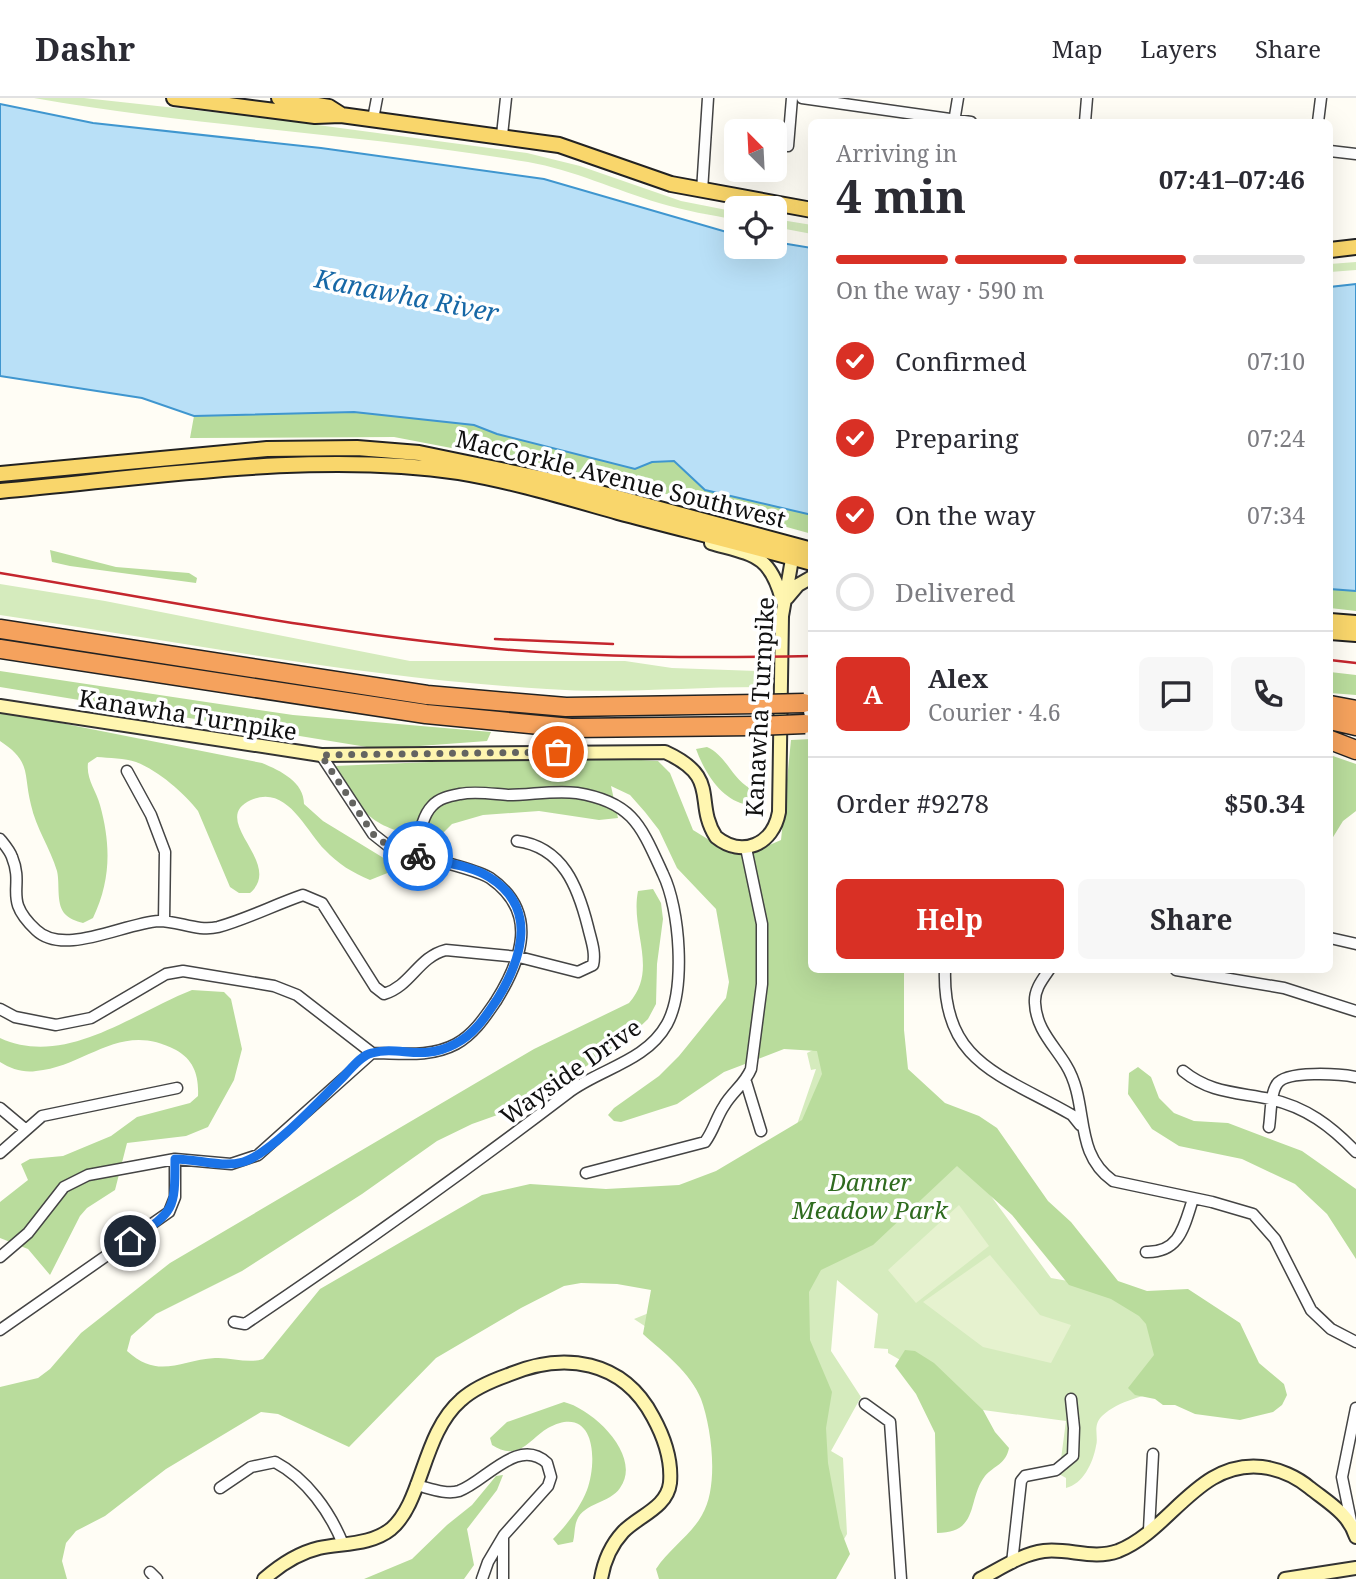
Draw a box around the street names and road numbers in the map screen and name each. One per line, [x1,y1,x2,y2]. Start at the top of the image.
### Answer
street label: MacCorkle Avenue Southwest [453,421,789,535]
street label: Kanawha Turnpike [737,596,781,818]
street label: Kanawha Turnpike [77,680,299,748]
street label: Wayside Drive [493,1010,647,1132]

